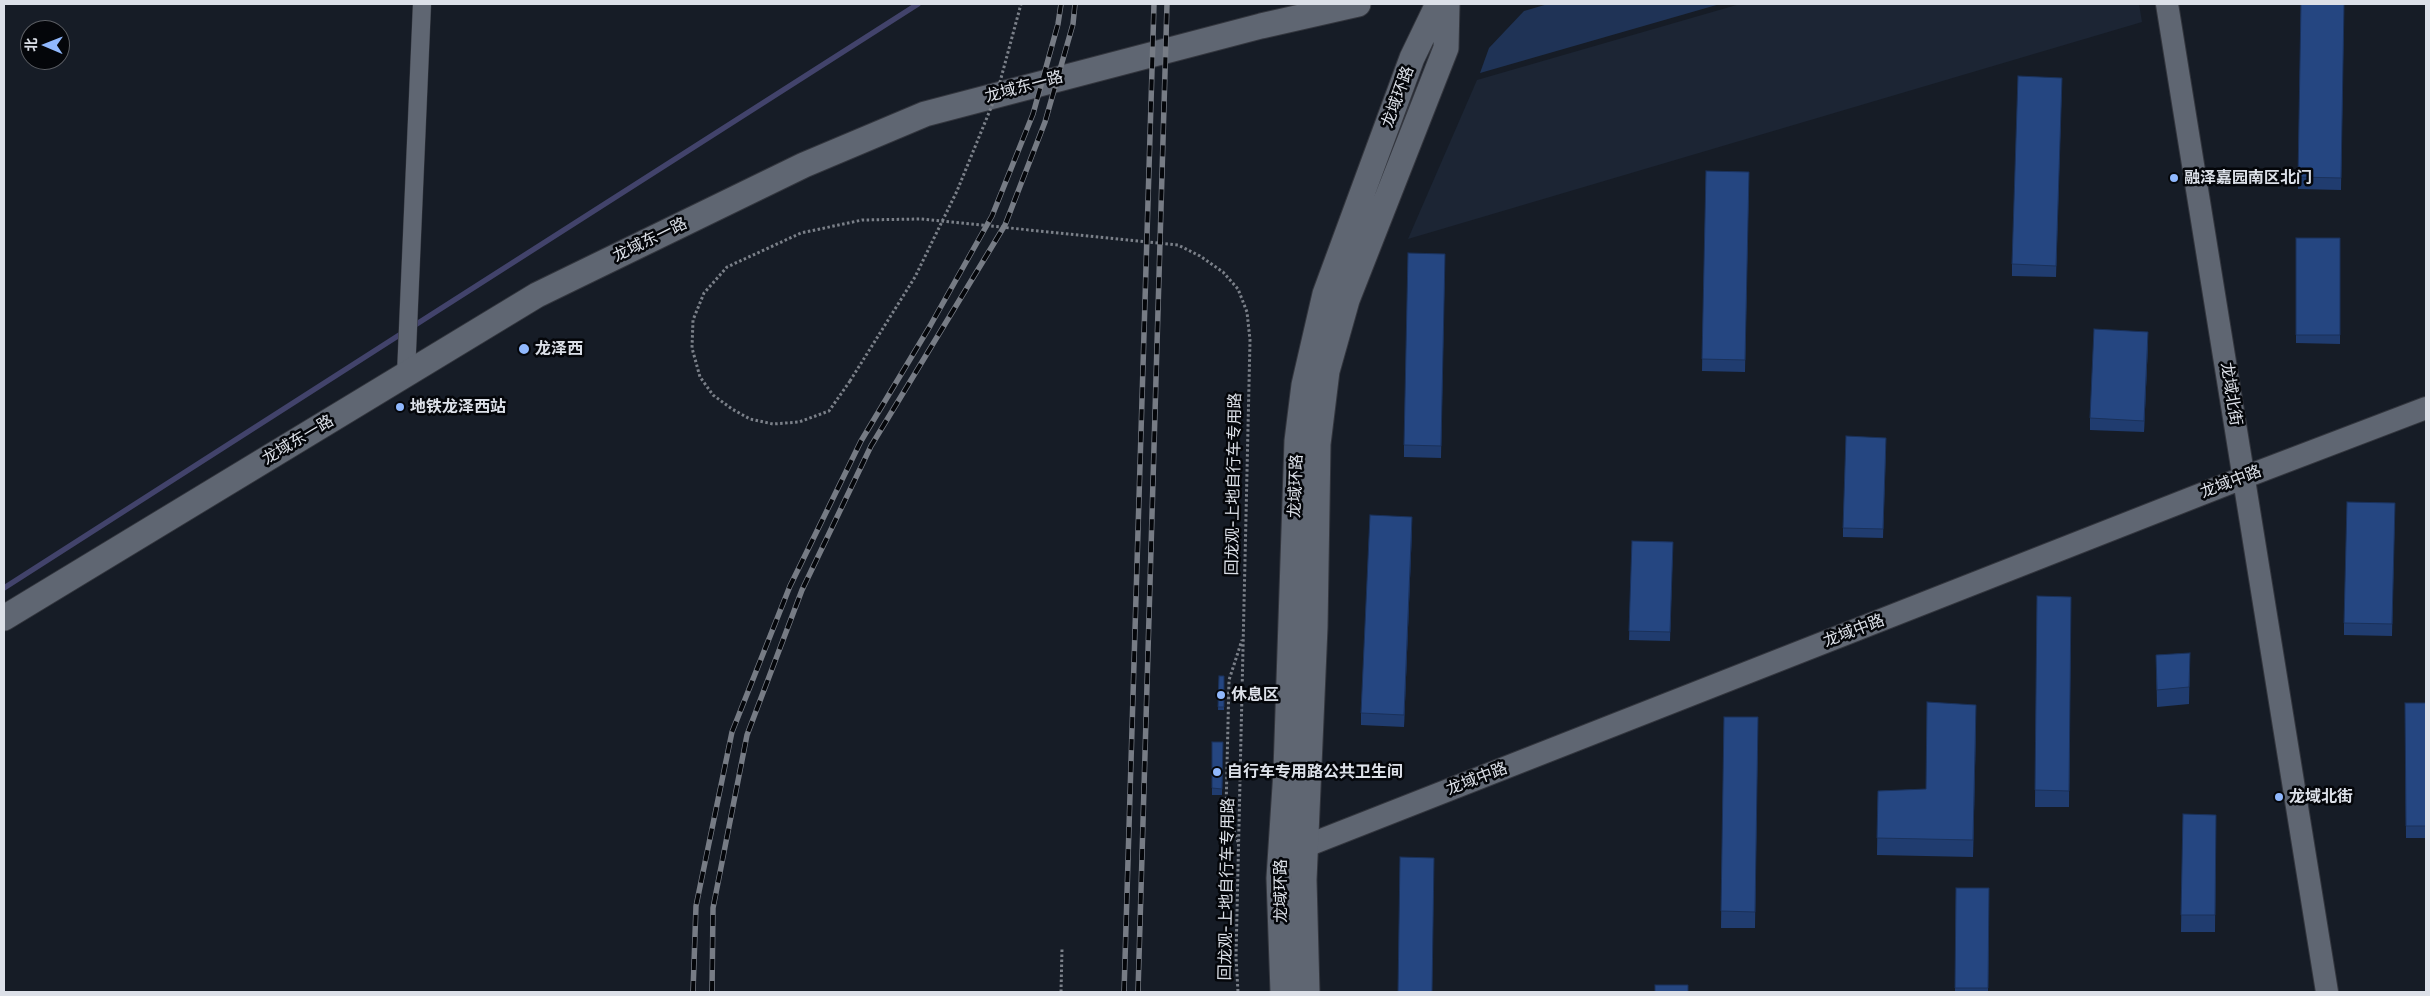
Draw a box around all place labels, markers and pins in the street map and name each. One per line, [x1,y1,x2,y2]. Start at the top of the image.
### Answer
place label: 融泽嘉园南区北门 [2184,168,2312,188]
marker: 融泽嘉园南区北门 [2168,172,2180,184]
place label: 龙泽西 [535,339,583,359]
marker: 龙泽西 [517,342,531,356]
place label: 地铁龙泽西站 [410,397,506,417]
marker: 地铁龙泽西站 [394,401,406,413]
place label: 休息区 [1231,685,1279,705]
marker: 休息区 [1215,689,1227,701]
place label: 自行车专用路公共卫生间 [1227,762,1403,782]
marker: 自行车专用路公共卫生间 [1211,766,1223,778]
place label: 龙域北街 [2289,787,2353,807]
marker: 龙域北街 [2273,791,2285,803]

